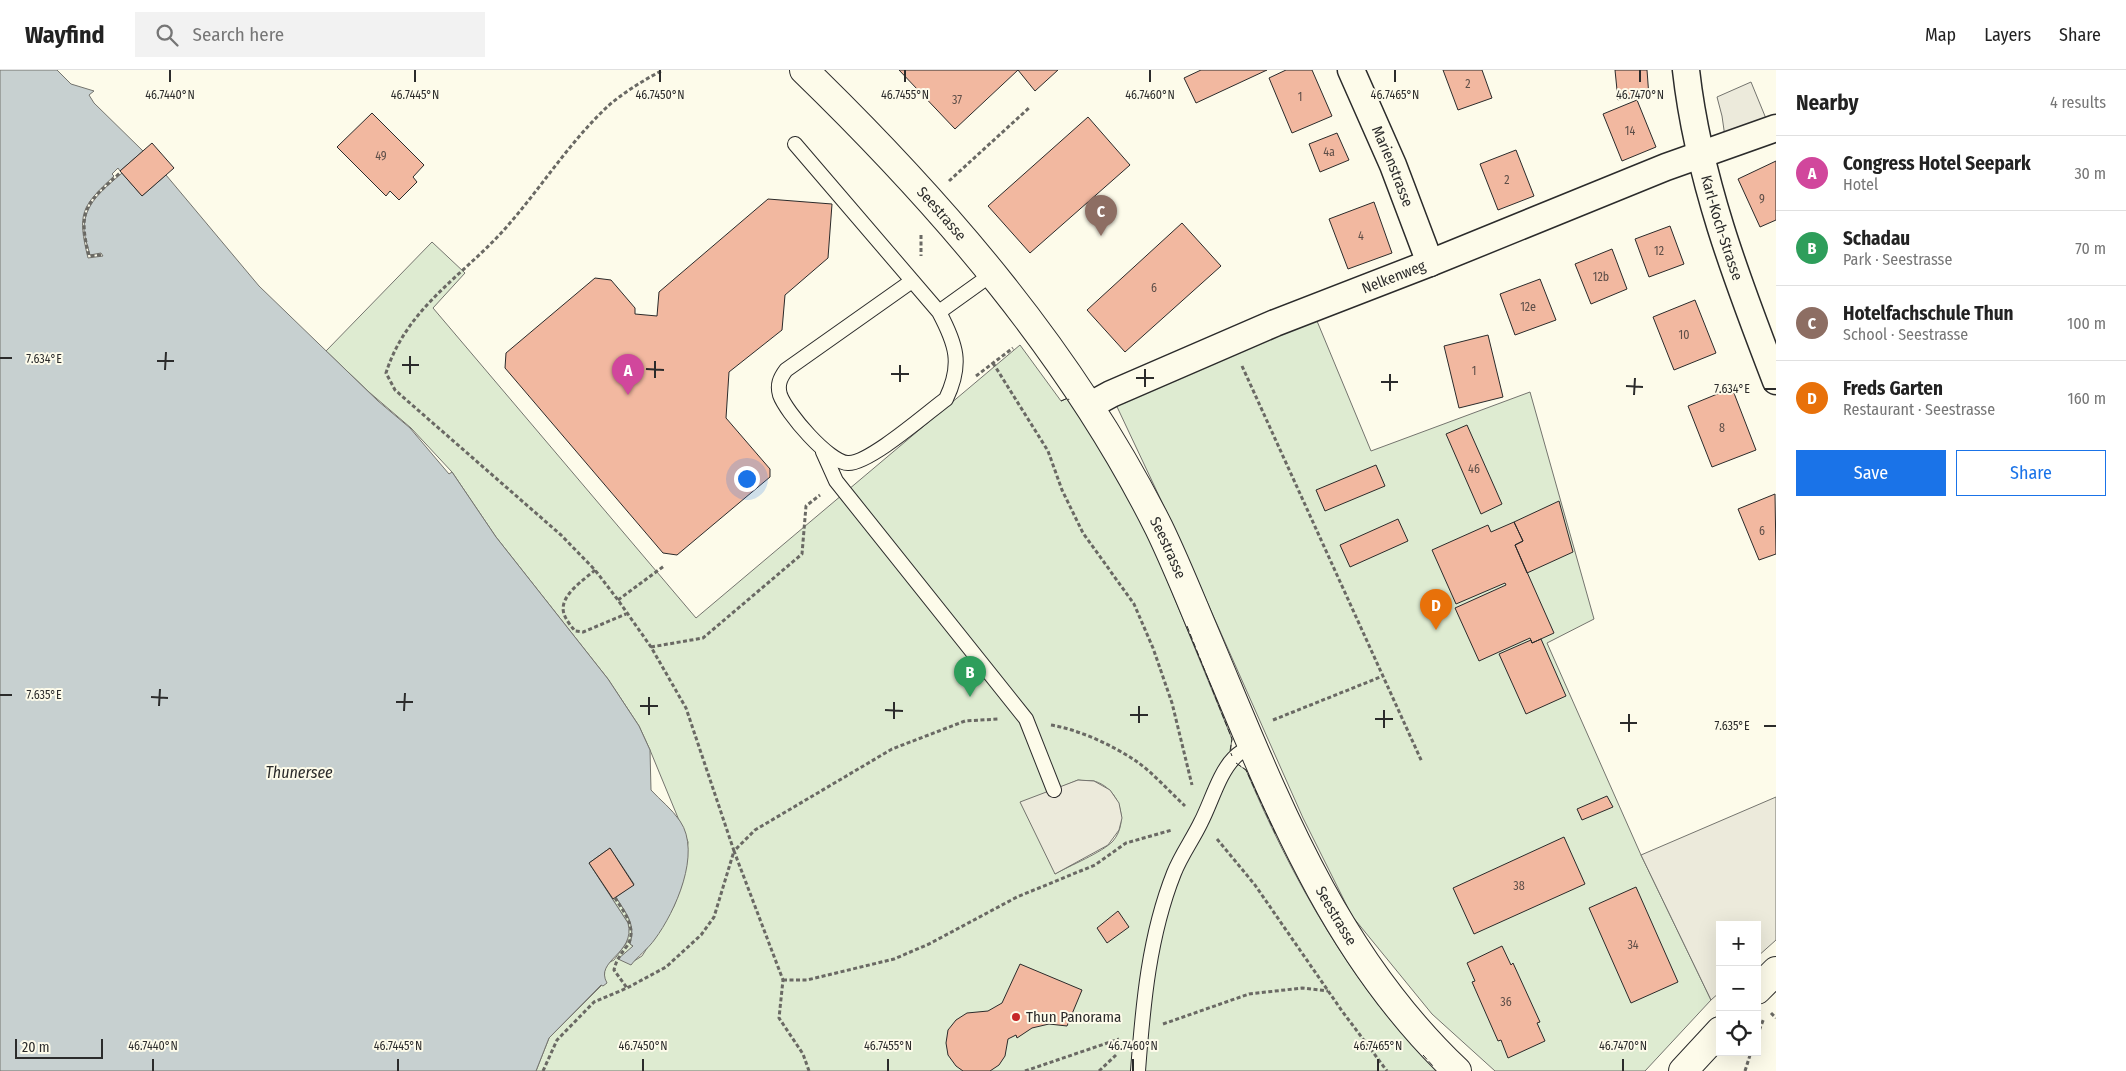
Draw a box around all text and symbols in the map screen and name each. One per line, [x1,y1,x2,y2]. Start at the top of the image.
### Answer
search box [135,12,485,57]
text: Wayfind [25,21,105,49]
icon: search [153,21,181,49]
text: Search here [193,23,284,46]
text: Map [1925,24,1956,46]
text: Layers [1984,24,2031,46]
text: Share [2059,24,2101,46]
house number: 2 [1465,77,1471,91]
text: 46.7440°N [145,88,195,102]
text: 46.7445°N [391,88,439,102]
text: 46.7450°N [635,88,685,102]
text: 46.7455°N [881,88,929,102]
text: 46.7460°N [1125,88,1175,102]
text: 46.7465°N [1371,88,1419,102]
text: 46.7470°N [1616,88,1664,102]
house number: 1 [1298,90,1302,104]
text: Nearby [1796,90,1858,116]
house number: 37 [952,93,962,107]
text: 4 results [2050,93,2106,112]
street label: Marienstrasse [1368,123,1417,209]
house number: 14 [1625,124,1635,138]
house number: 4a [1323,145,1335,159]
house number: 49 [375,149,387,163]
text: Congress Hotel Seepark [1843,152,2031,175]
text: A [1808,164,1816,183]
text: 30 m [2074,164,2106,183]
house number: 2 [1504,173,1510,187]
street label: Karl-Koch-Strasse [1697,173,1747,283]
text: Hotel [1843,175,1878,194]
street label: Seestrasse [913,183,970,244]
house number: 9 [1759,192,1765,206]
pin: C [1085,195,1117,236]
text: Schadau [1843,227,1910,250]
house number: 4 [1358,229,1364,243]
text: B [1808,239,1816,258]
text: 70 m [2075,239,2106,258]
house number: 12 [1654,244,1664,258]
text: Park · Seestrasse [1843,250,1952,269]
street label: Nelkenweg [1359,257,1428,298]
house number: 12b [1593,270,1609,284]
house number: 6 [1151,281,1157,295]
house number: 12e [1520,300,1536,314]
text: Hotelfachschule Thun [1843,302,2013,325]
text: C [1808,314,1816,333]
text: 100 m [2067,314,2106,333]
text: School · Seestrasse [1843,325,1968,344]
house number: 10 [1679,328,1689,342]
text: 7.634°E [26,352,62,366]
pin: A [612,354,644,395]
house number: 1 [1472,364,1476,378]
text: Freds Garten [1843,377,1943,400]
text: 7.634°E [1714,382,1750,396]
text: D [1807,389,1817,408]
text: 160 m [2067,389,2106,408]
text: Restaurant · Seestrasse [1843,400,1995,419]
house number: 8 [1719,421,1725,435]
button: Save [1796,450,1946,496]
button: Share [1956,450,2106,496]
house number: 46 [1468,462,1480,476]
your location [734,466,760,492]
street label: Seestrasse [1146,514,1190,581]
house number: 6 [1759,524,1765,538]
pin: D [1420,589,1452,630]
pin: B [954,656,986,697]
text: 7.635°E [26,688,62,702]
text: 7.635°E [1714,719,1750,733]
water label: Thunersee [265,763,333,782]
house number: 38 [1513,879,1525,893]
street label: Seestrasse [1312,883,1361,949]
map controls [1716,921,1761,1056]
button: + [1716,921,1761,966]
house number: 34 [1627,938,1639,952]
button: − [1716,966,1761,1011]
house number: 36 [1500,995,1512,1009]
place label: Thun Panorama [1026,1008,1121,1026]
marker: Thun Panorama [1010,1011,1022,1023]
button: locate [1716,1011,1761,1056]
scale bar [15,1036,102,1059]
text: 20 m [22,1039,50,1056]
text: 46.7440°N [128,1039,178,1053]
text: 46.7445°N [374,1039,422,1053]
text: 46.7450°N [618,1039,668,1053]
text: 46.7455°N [864,1039,912,1053]
text: 46.7460°N [1108,1039,1158,1053]
text: 46.7465°N [1354,1039,1402,1053]
text: 46.7470°N [1599,1039,1647,1053]

